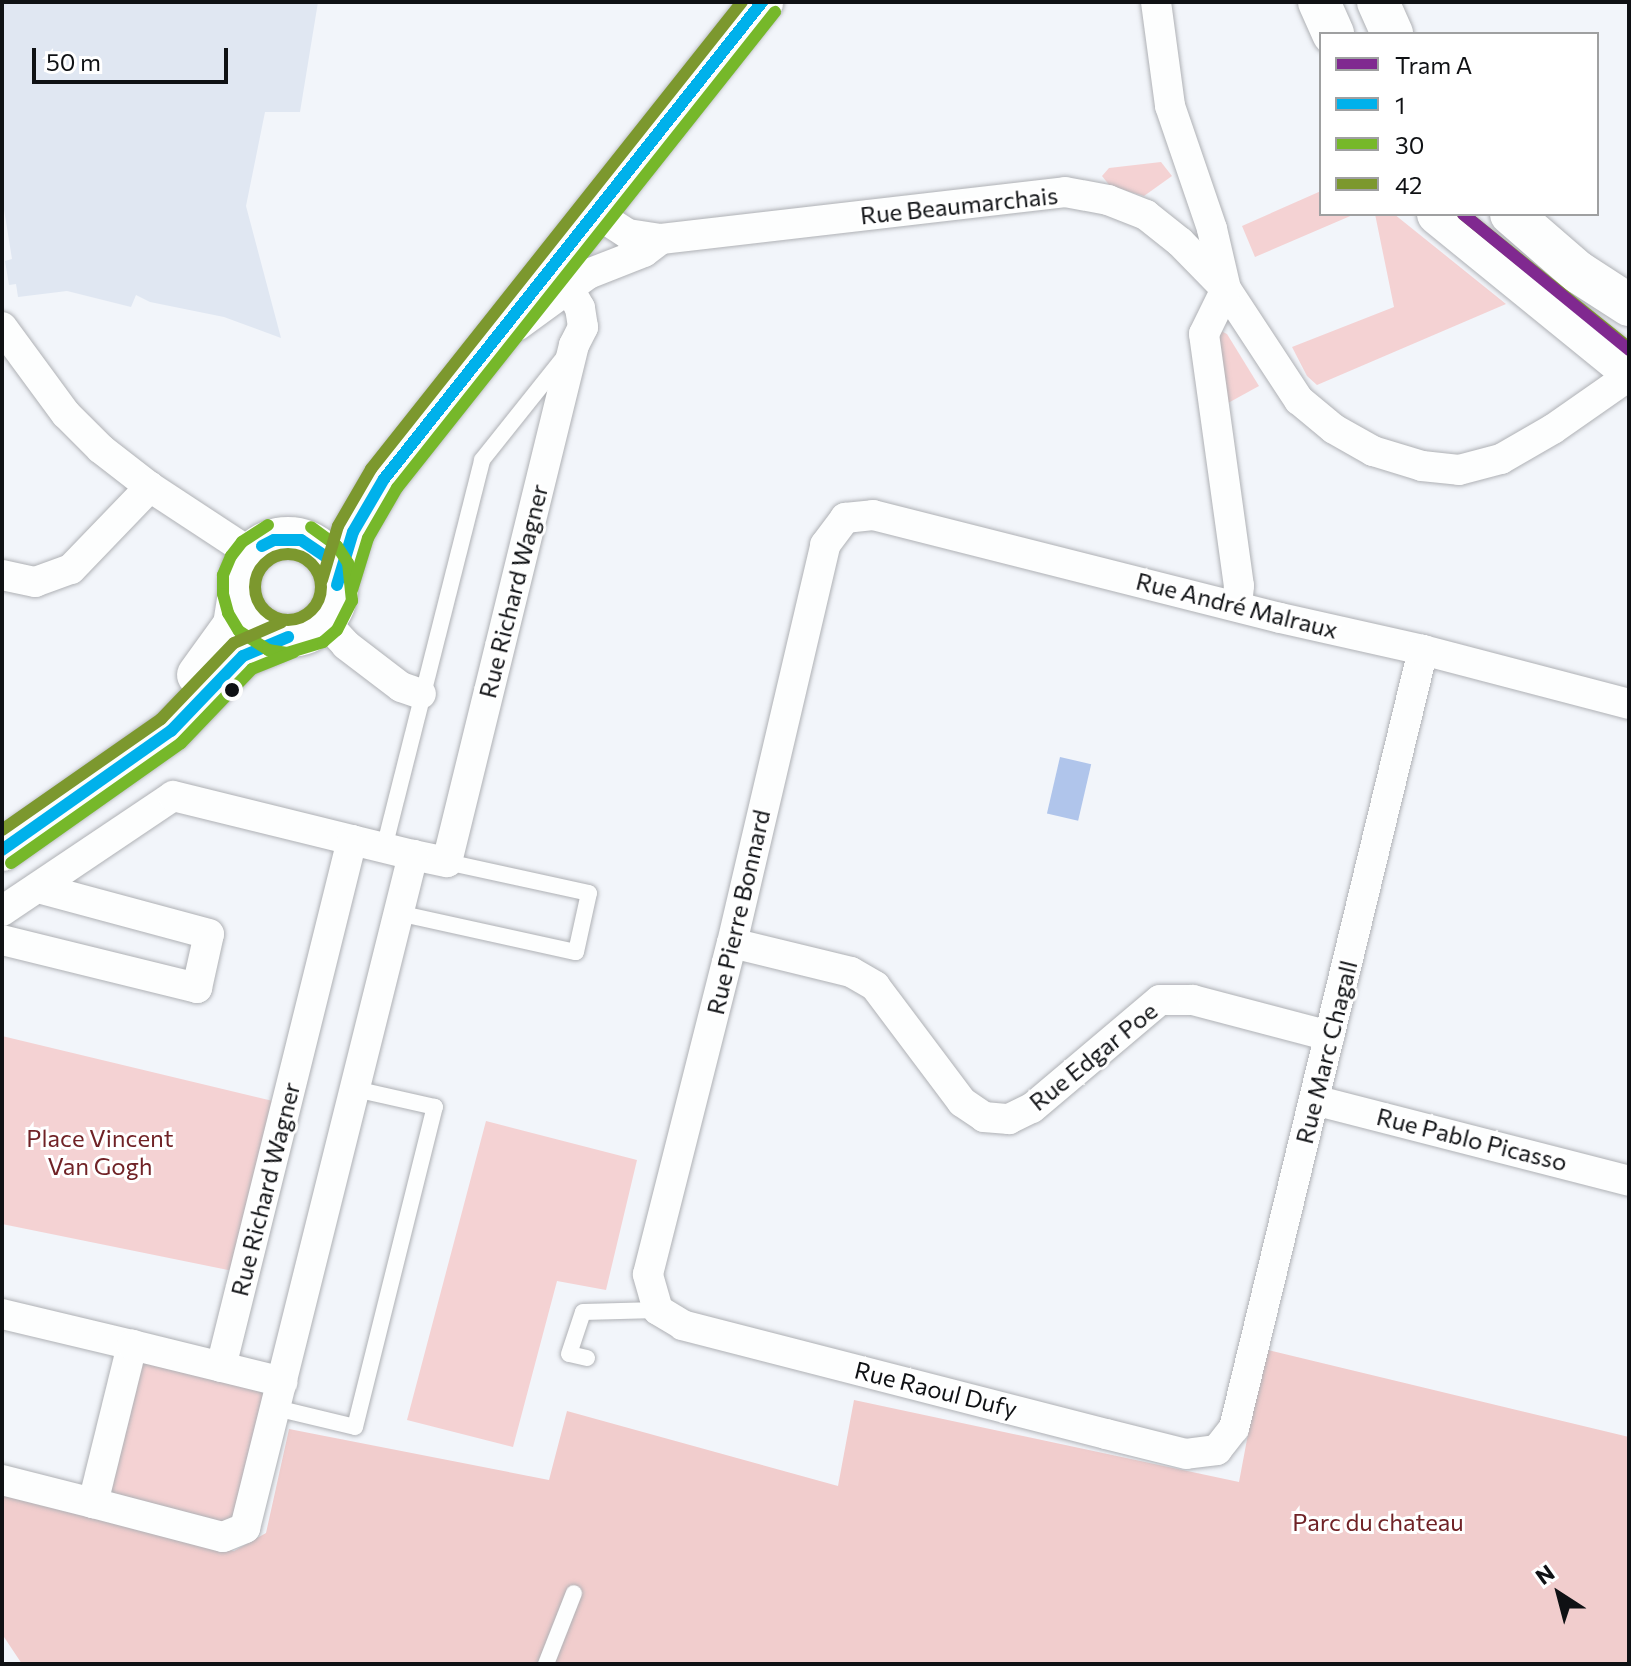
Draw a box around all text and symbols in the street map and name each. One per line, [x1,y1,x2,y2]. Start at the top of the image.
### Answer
scale bar [36,32,232,82]
legend [1319,32,1599,216]
text: 50 m [46,47,101,76]
text: Tram A [1395,50,1472,79]
text: 1 [1395,90,1405,119]
text: 30 [1395,130,1424,159]
text: 42 [1395,170,1422,199]
street label: Rue Beaumarchais [859,180,1059,230]
street label: Rue Richard Wagner [472,481,554,701]
street label: Rue André Malraux [1133,566,1341,644]
unlabelled marker [224,682,240,698]
street label: Rue Pierre Bonnard [700,807,776,1017]
street label: Rue Marc Chagall [1289,957,1363,1147]
street label: Rue Edgar Poe [1023,996,1163,1116]
street label: Rue Richard Wagner [224,1079,306,1299]
street label: Rue Pablo Picasso [1374,1101,1570,1177]
park label: Place Vincent Van Gogh [26,1124,174,1180]
street label: Rue Raoul Dufy [852,1355,1020,1423]
park label: Parc du chateau [1292,1508,1464,1536]
north arrow [1519,1554,1599,1634]
text: N [1530,1558,1559,1590]

